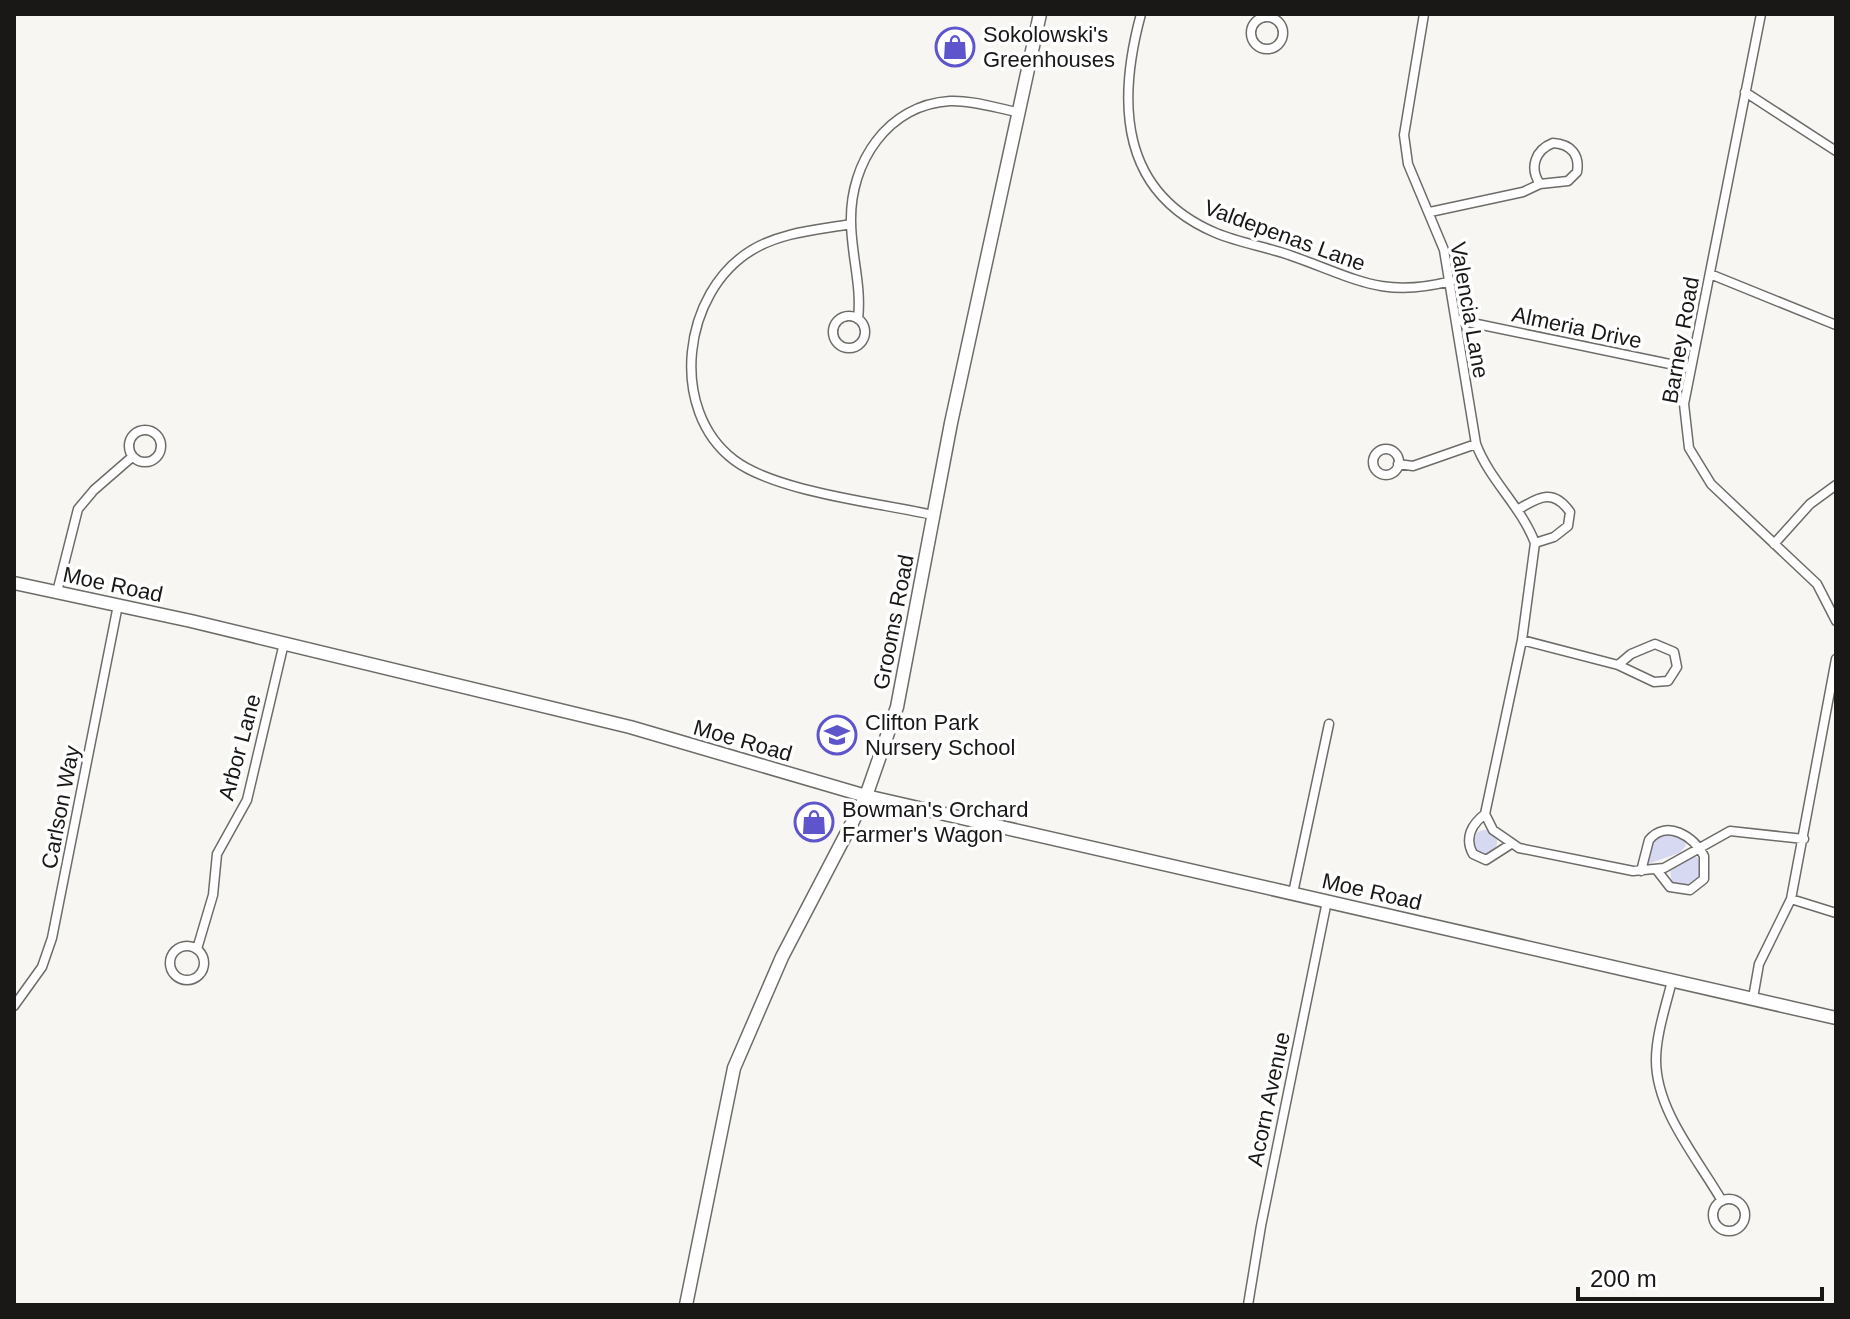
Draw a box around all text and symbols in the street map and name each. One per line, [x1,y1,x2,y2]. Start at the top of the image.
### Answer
place label: Sokolowski's Greenhouses [983,22,1115,72]
shop icon: Sokolowski's Greenhouses [934,26,976,68]
street label: Valdepenas Lane [1201,195,1369,276]
street label: Valencia Lane [1445,240,1494,380]
street label: Barney Road [1657,275,1704,405]
street label: Almeria Drive [1510,302,1644,353]
street label: Grooms Road [868,552,919,692]
street label: Moe Road [61,562,165,607]
street label: Arbor Lane [213,691,266,803]
place label: Clifton Park Nursery School [865,710,1015,760]
street label: Moe Road [691,714,795,766]
school or university icon: Clifton Park Nursery School [816,714,858,756]
street label: Carlson Way [36,743,85,871]
place label: Bowman's Orchard Farmer's Wagon [842,797,1028,847]
shop icon: Bowman's Orchard Farmer's Wagon [793,801,835,843]
street label: Moe Road [1320,868,1424,915]
street label: Acorn Avenue [1242,1030,1295,1169]
scale bar [1578,1251,1822,1301]
text: 200 m [1590,1265,1657,1292]

